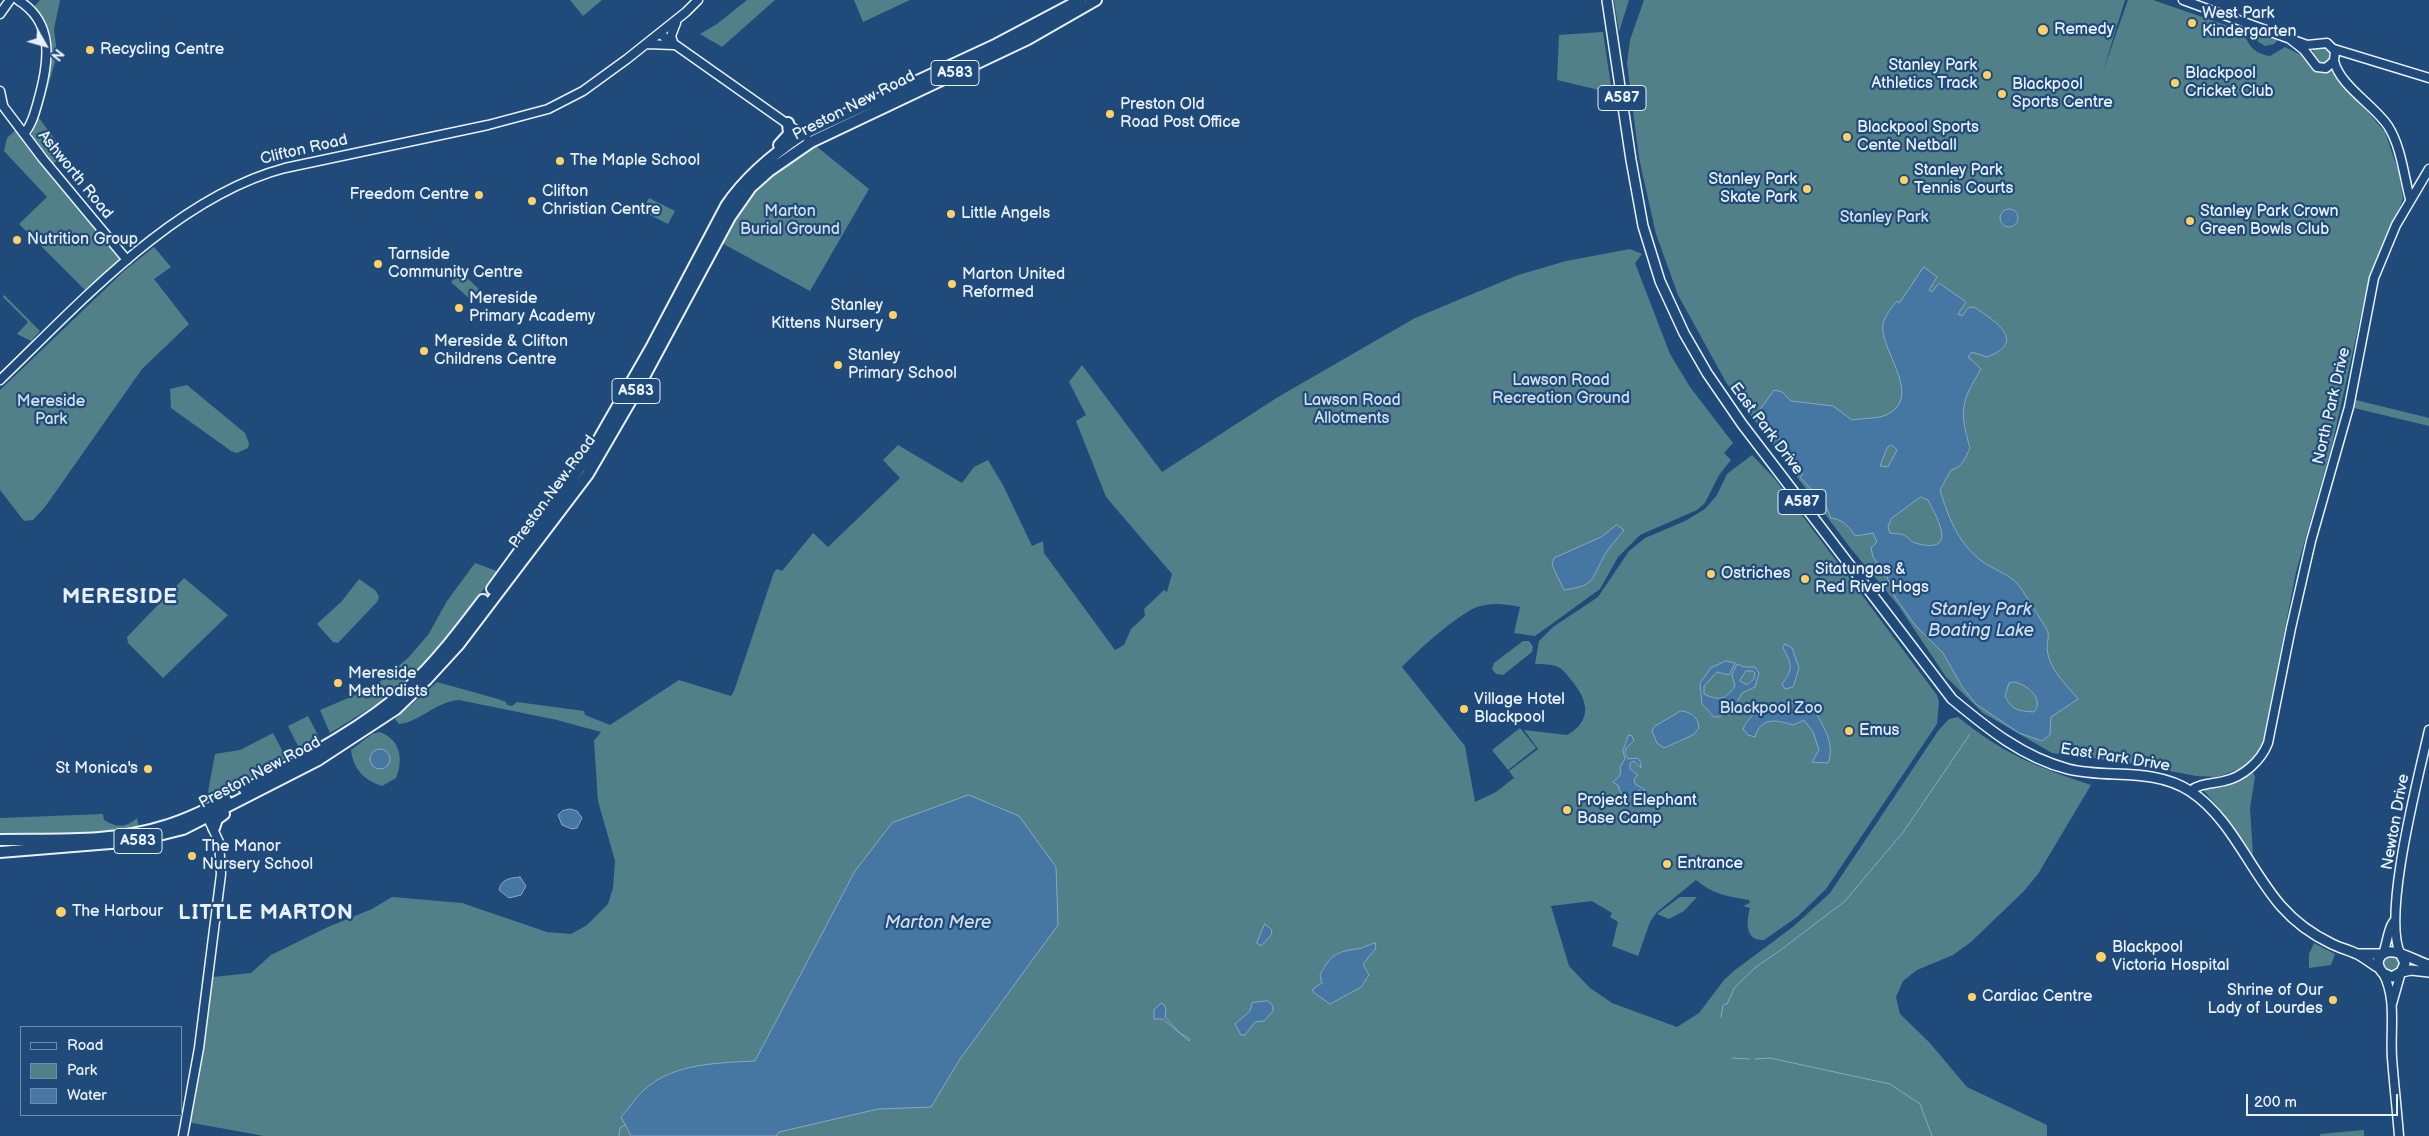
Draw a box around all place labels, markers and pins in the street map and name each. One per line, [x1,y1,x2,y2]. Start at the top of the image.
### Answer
place label: West Park Kindergarten [2202,4,2296,42]
marker: West Park Kindergarten [2186,17,2198,29]
place label: Remedy [2054,20,2114,40]
marker: Remedy [2036,23,2050,37]
place label: Recycling Centre [100,40,224,60]
marker: Recycling Centre [84,44,96,56]
place label: Stanley Park Athletics Track [1871,56,1977,94]
place label: Blackpool Cricket Club [2185,64,2274,102]
marker: Stanley Park Athletics Track [1981,69,1993,81]
place label: Blackpool Sports Centre [2012,75,2113,113]
marker: Blackpool Cricket Club [2169,77,2181,89]
marker: Blackpool Sports Centre [1996,88,2008,100]
place label: Preston Old Road Post Office [1120,95,1240,133]
marker: Preston Old Road Post Office [1104,108,1116,120]
place label: Blackpool Sports Cente Netball [1857,118,1979,156]
marker: Blackpool Sports Cente Netball [1841,131,1853,143]
place label: The Maple School [570,151,700,171]
marker: The Maple School [554,155,566,167]
place label: Stanley Park Tennis Courts [1914,161,2013,199]
place label: Stanley Park Skate Park [1708,170,1797,208]
marker: Stanley Park Tennis Courts [1898,174,1910,186]
place label: Clifton Christian Centre [542,182,660,220]
marker: Stanley Park Skate Park [1801,183,1813,195]
place label: Freedom Centre [349,185,469,205]
marker: Freedom Centre [473,189,485,201]
marker: Clifton Christian Centre [526,195,538,207]
place label: Stanley Park Crown Green Bowls Club [2200,202,2339,240]
place label: Little Angels [961,204,1050,224]
marker: Little Angels [945,208,957,220]
marker: Stanley Park Crown Green Bowls Club [2184,215,2196,227]
place label: Nutrition Group [27,230,138,250]
marker: Nutrition Group [11,234,23,246]
place label: Tarnside Community Centre [388,245,523,283]
marker: Tarnside Community Centre [372,258,384,270]
place label: Marton United Reformed [962,265,1065,303]
marker: Marton United Reformed [946,278,958,290]
place label: Mereside Primary Academy [469,289,595,327]
place label: Stanley Kittens Nursery [771,296,883,334]
marker: Mereside Primary Academy [453,302,465,314]
marker: Stanley Kittens Nursery [887,309,899,321]
place label: Mereside & Clifton Childrens Centre [434,332,568,370]
marker: Mereside & Clifton Childrens Centre [418,345,430,357]
place label: Stanley Primary School [848,346,957,384]
marker: Stanley Primary School [832,359,844,371]
place label: Sitatungas & Red River Hogs [1815,560,1929,598]
place label: Ostriches [1721,564,1790,584]
marker: Ostriches [1705,568,1717,580]
marker: Sitatungas & Red River Hogs [1799,573,1811,585]
place label: Mereside Methodists [348,664,428,702]
marker: Mereside Methodists [332,677,344,689]
place label: Village Hotel Blackpool [1474,690,1565,728]
marker: Village Hotel Blackpool [1458,703,1470,715]
place label: Emus [1859,721,1900,741]
marker: Emus [1843,725,1855,737]
place label: St Monica's [55,759,138,779]
marker: St Monica's [142,763,154,775]
place label: Project Elephant Base Camp [1577,791,1697,829]
marker: Project Elephant Base Camp [1561,804,1573,816]
place label: The Manor Nursery School [202,837,313,875]
marker: The Manor Nursery School [186,850,198,862]
place label: Entrance [1677,854,1743,874]
marker: Entrance [1661,858,1673,870]
place label: The Harbour [72,902,163,922]
marker: The Harbour [54,905,68,919]
place label: Blackpool Victoria Hospital [2112,938,2229,976]
marker: Blackpool Victoria Hospital [2094,950,2108,964]
place label: Shrine of Our Lady of Lourdes [2208,981,2323,1019]
place label: Cardiac Centre [1982,987,2092,1007]
marker: Cardiac Centre [1966,991,1978,1003]
marker: Shrine of Our Lady of Lourdes [2327,994,2339,1006]

